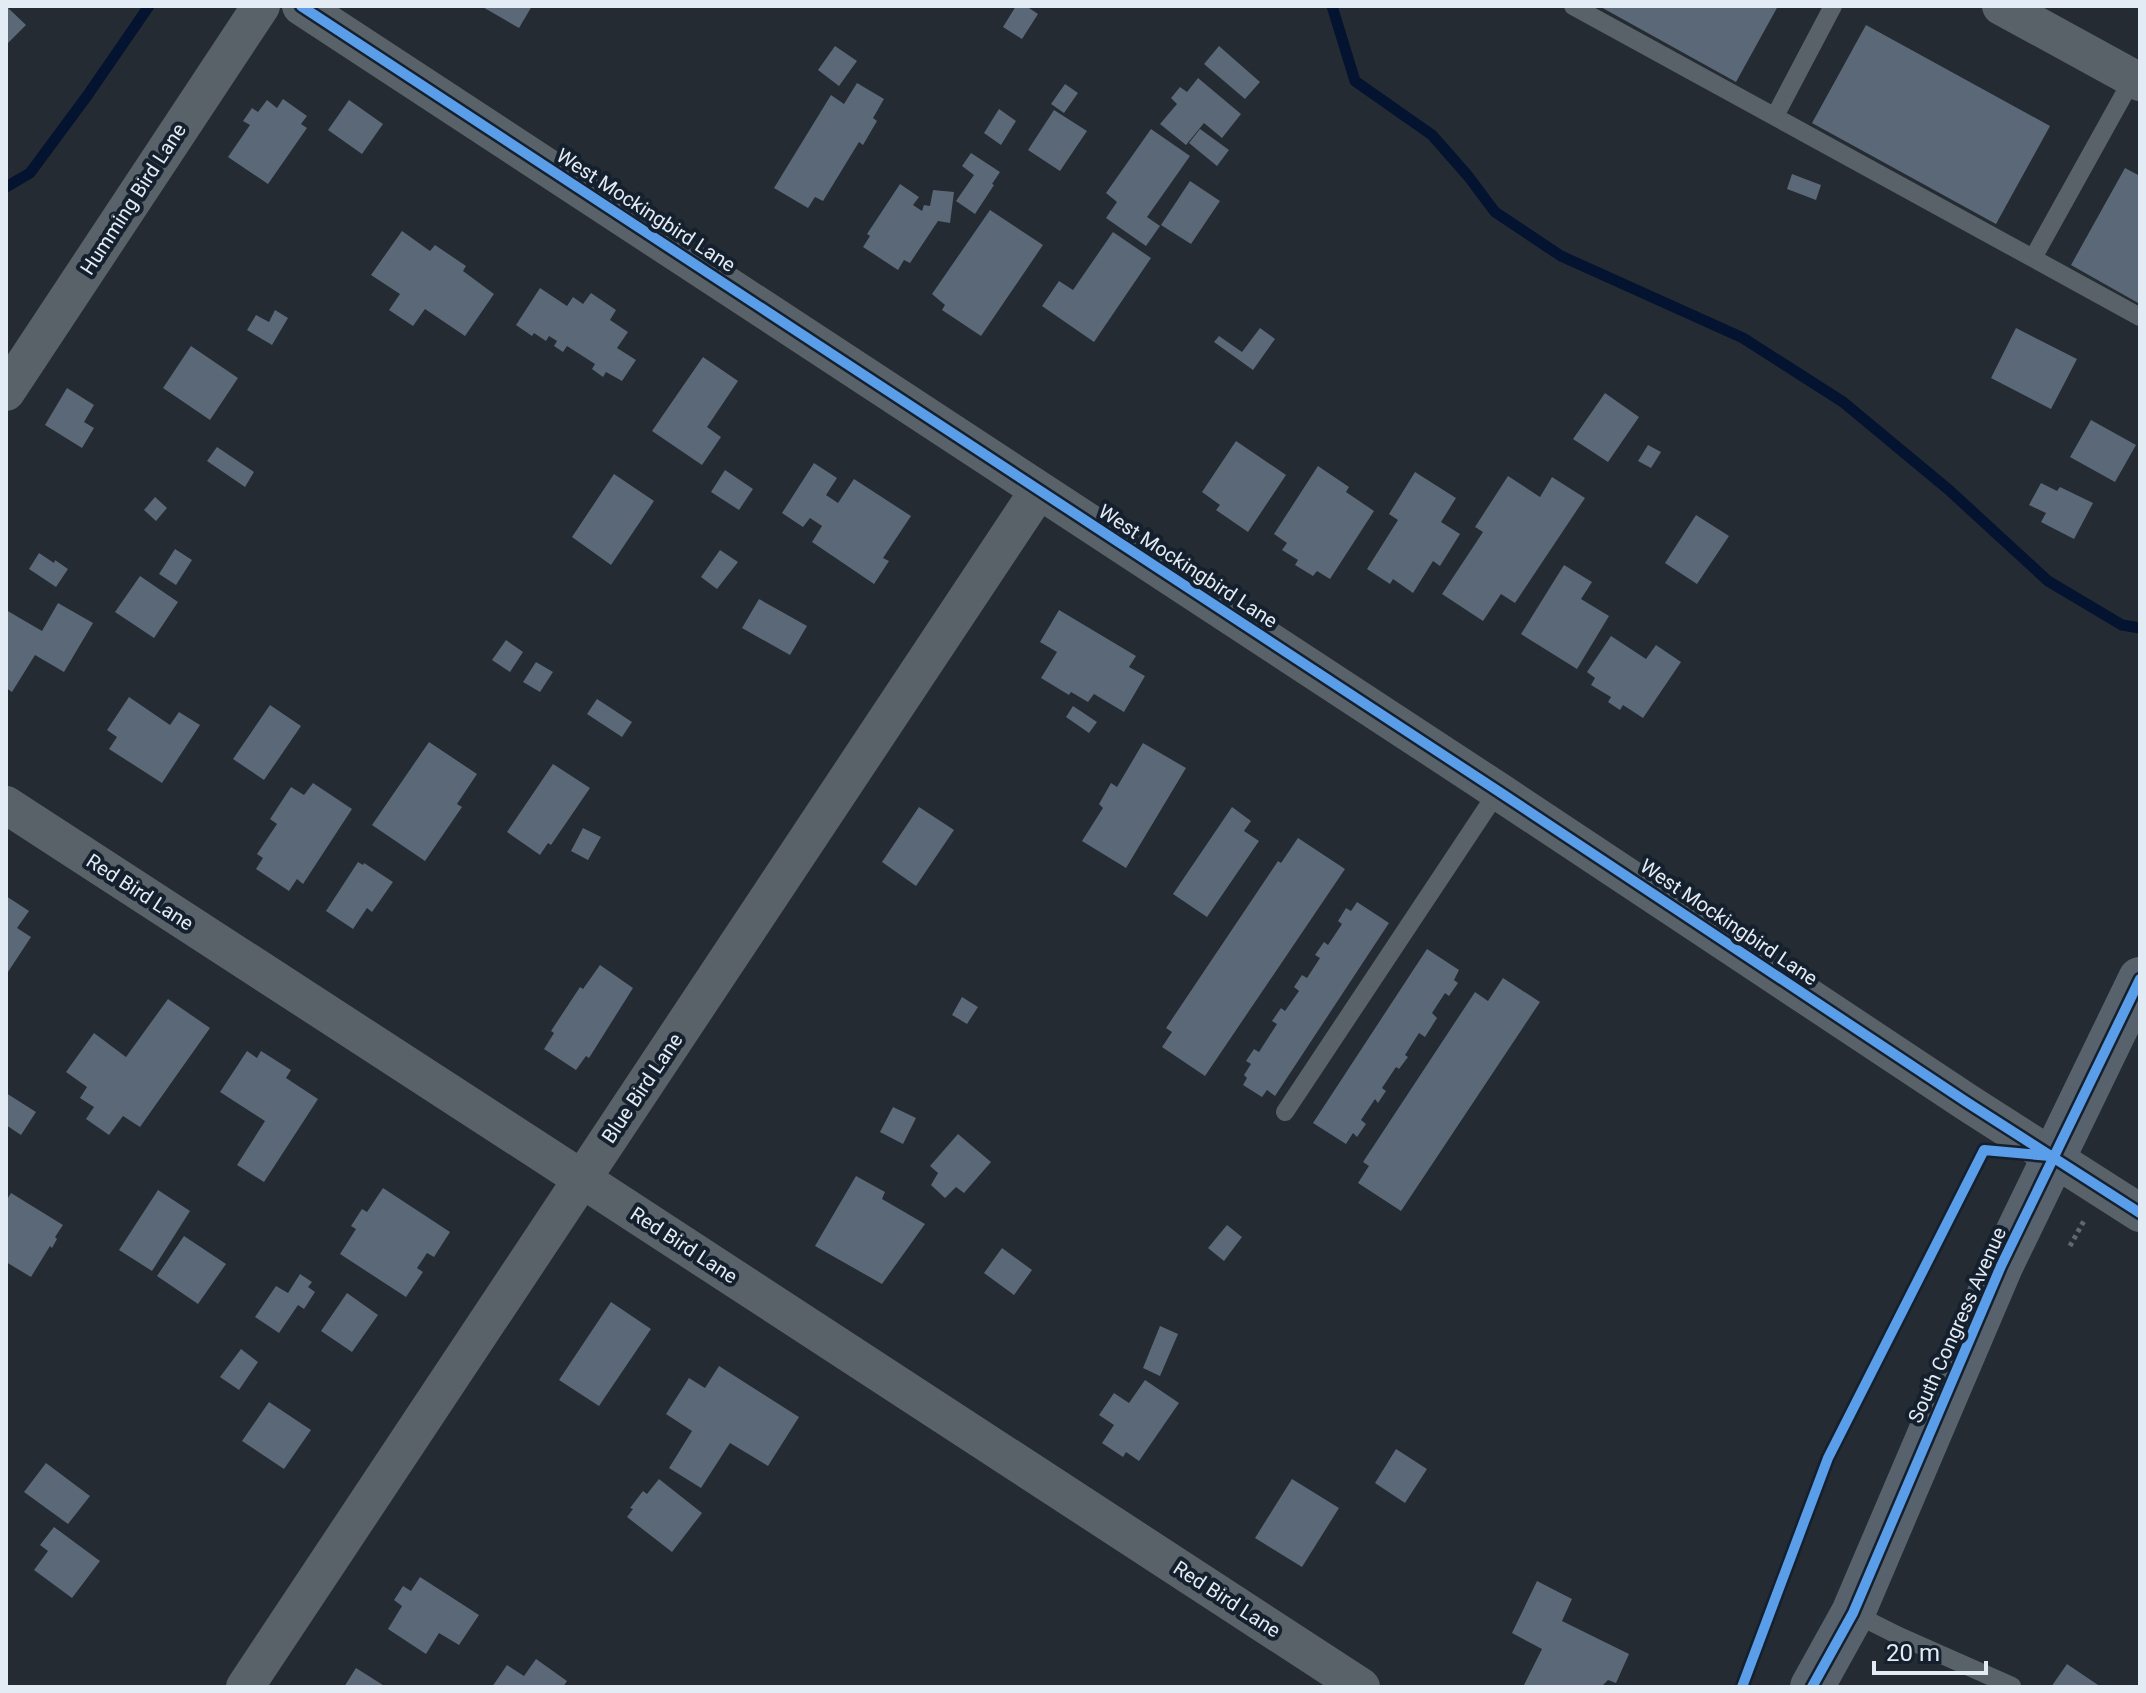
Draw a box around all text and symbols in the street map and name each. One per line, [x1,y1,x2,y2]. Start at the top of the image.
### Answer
street label: Humming Bird Lane [75,119,191,279]
street label: West Mockingbird Lane [552,143,740,277]
street label: West Mockingbird Lane [1094,499,1282,633]
street label: Red Bird Lane [82,849,198,935]
street label: West Mockingbird Lane [1636,854,1822,990]
street label: Blue Bird Lane [596,1028,688,1148]
street label: Red Bird Lane [626,1202,742,1288]
street label: South Congress Avenue [1903,1223,2011,1427]
street label: Red Bird Lane [1169,1556,1285,1642]
scale bar [1874,1625,1986,1675]
text: 20 m [1886,1639,1940,1667]

